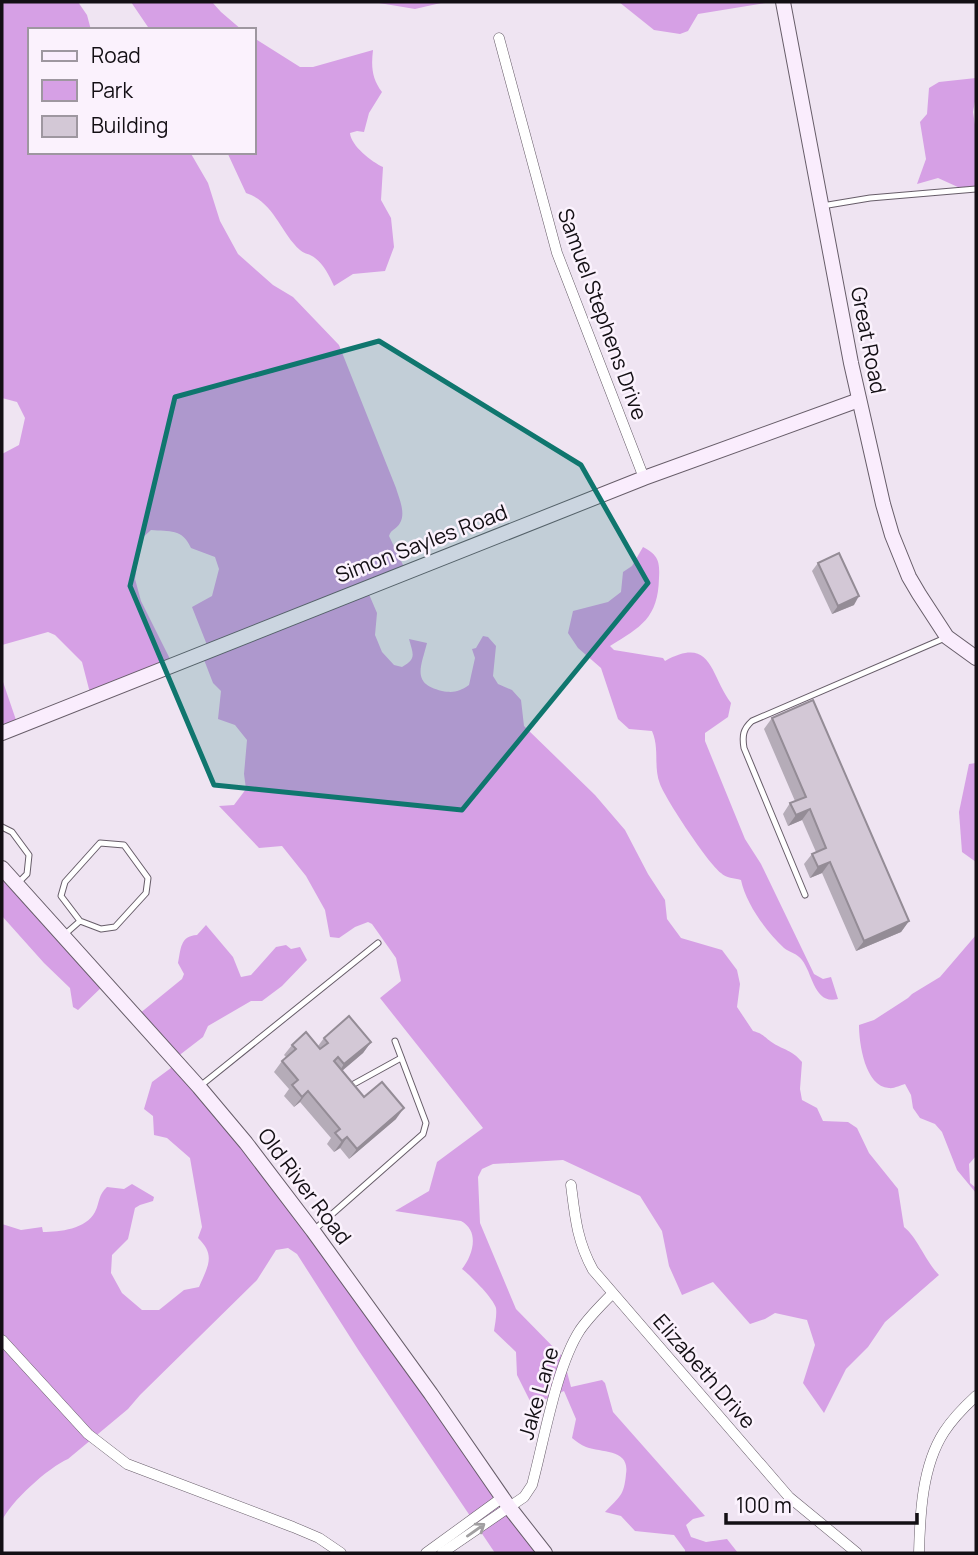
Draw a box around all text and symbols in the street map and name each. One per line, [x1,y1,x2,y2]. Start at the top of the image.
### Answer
legend [28,28,256,154]
text: Road [91,41,141,69]
text: Park [91,76,133,104]
text: Building [91,111,168,139]
street label: Samuel Stephens Drive [552,205,654,423]
street label: Great Road [845,284,893,396]
street label: Simon Sayles Road [331,497,511,589]
street label: Old River Road [252,1122,358,1250]
street label: Elizabeth Drive [648,1308,762,1434]
street label: Jake Lane [511,1343,565,1443]
scale bar [726,1482,917,1526]
text: 100 m [736,1491,792,1519]
one-way arrow [466,1523,485,1537]

